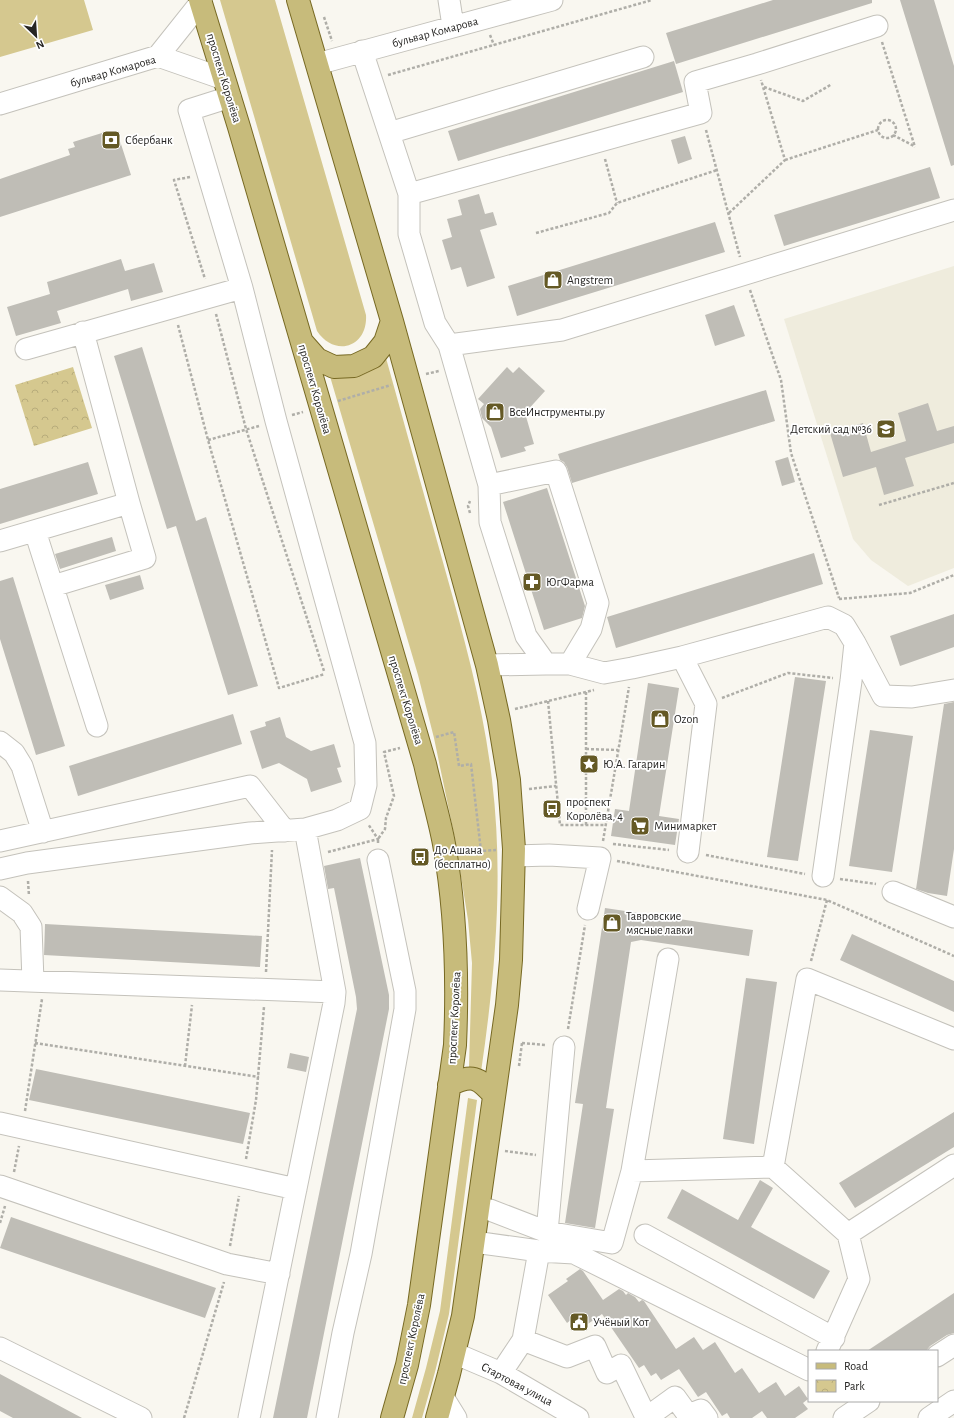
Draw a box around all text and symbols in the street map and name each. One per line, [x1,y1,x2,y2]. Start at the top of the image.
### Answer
street label: бульвар Комарова [391,15,480,50]
north arrow [16,16,56,56]
street label: проспект Королёва [205,32,243,125]
text: N [34,38,46,51]
street label: бульвар Комарова [69,53,158,90]
bank icon: Сбербанк [100,129,122,151]
place label: Сбербанк [125,134,173,146]
shop icon: Angstrem [542,269,564,291]
place label: Angstrem [567,274,613,286]
street label: проспект Королёва [296,343,334,436]
shop icon: ВсеИнструменты.ру [484,401,506,423]
place label: ВсеИнструменты.ру [509,406,605,419]
school or university icon: Детский сад №36 [875,418,897,440]
place label: Детский сад №36 [790,423,872,435]
pharmacy icon: ЮгФарма [521,571,543,593]
place label: ЮгФарма [546,576,594,588]
street label: проспект Королёва [387,654,425,747]
shop icon: Ozon [649,708,671,730]
place label: Ozon [674,713,698,725]
place icon: Ю.А. Гагарин [578,753,600,775]
place label: Ю.А. Гагарин [603,758,665,770]
place label: проспект Королёва, 4 [566,796,623,822]
bus stop icon: проспект Королёва, 4 [541,798,563,820]
supermarket icon: Минимаркет [629,815,651,837]
place label: Минимаркет [654,820,717,832]
place label: До Ашана (бесплатно) [434,844,491,870]
bus stop icon: До Ашана (бесплатно) [409,846,431,868]
place label: Тавровские мясные лавки [626,910,693,936]
shop icon: Тавровские мясные лавки [601,912,623,934]
street label: проспект Королёва [446,971,462,1065]
street label: проспект Королёва [395,1292,427,1386]
public building icon: Учёный Кот [568,1311,590,1333]
place label: Учёный Кот [593,1316,650,1328]
legend [808,1350,938,1402]
street label: Стартовая улица [479,1360,555,1409]
text: Road [844,1360,868,1372]
text: Park [844,1380,865,1392]

